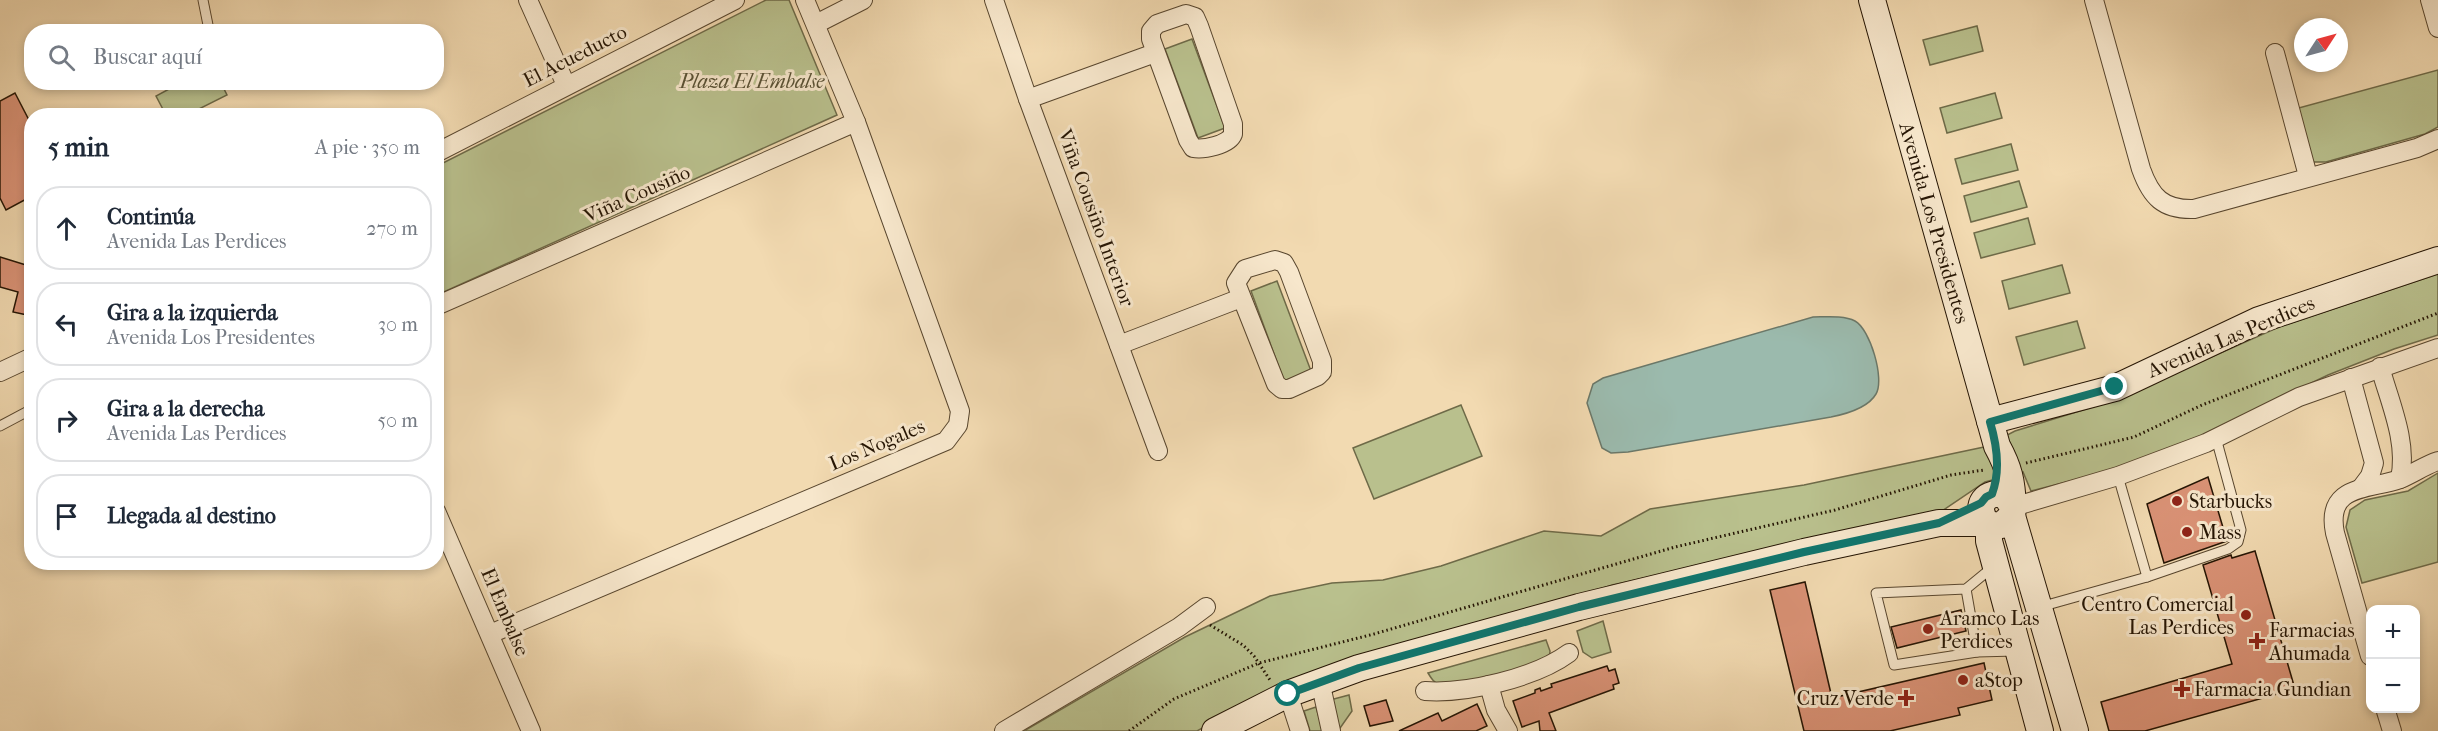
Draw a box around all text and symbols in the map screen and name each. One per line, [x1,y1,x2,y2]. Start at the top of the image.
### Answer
north arrow [2294,18,2348,72]
street label: El Acueducto [519,20,631,92]
search box [24,24,444,90]
icon: search [45,41,78,74]
text: Buscar aquí [93,44,202,70]
park label: Plaza El Embalse [679,70,825,93]
street label: Avenida Los Presidentes [1894,119,1974,326]
street label: Viña Cousiño Interior [1053,125,1139,310]
text: 5 min [48,132,109,163]
text: A pie · 350 m [315,136,420,159]
street label: Viña Cousiño [579,160,694,228]
text: Continúa [107,204,195,230]
icon: ahead [50,212,83,245]
text: 270 m [366,217,418,240]
text: Avenida Las Perdices [107,230,286,253]
street label: Avenida Las Perdices [2143,291,2318,383]
text: Gira a la izquierda [107,300,278,326]
icon: left [50,308,83,341]
text: 30 m [378,313,418,336]
text: Avenida Los Presidentes [107,326,315,349]
route end [2101,373,2127,399]
text: Gira a la derecha [107,396,264,422]
icon: right [50,404,83,437]
text: 50 m [377,409,418,432]
street label: Los Nogales [826,415,928,475]
text: Avenida Las Perdices [107,422,286,445]
place label: Starbucks [2189,490,2272,513]
marker: Starbucks [2170,494,2184,508]
icon: arrive [50,500,83,533]
text: Llegada al destino [107,503,276,529]
place label: Mass [2199,521,2241,544]
marker: Mass [2180,525,2194,539]
street label: El Embalse [476,565,534,660]
place label: Centro Comercial Las Perdices [2081,593,2234,639]
map controls [2366,605,2420,713]
button: + [2366,605,2420,659]
place label: Aramco Las Perdices [1939,607,2039,653]
marker: Centro Comercial Las Perdices [2239,608,2253,622]
place label: Farmacias Ahumada [2268,619,2355,665]
marker: Aramco Las Perdices [1921,622,1935,636]
marker: Farmacias Ahumada [2250,634,2264,648]
button: − [2366,659,2420,713]
place label: aStop [1975,669,2023,692]
marker: aStop [1956,673,1970,687]
place label: Farmacia Gundian [2194,678,2352,701]
route start [1274,680,1300,706]
marker: Farmacia Gundian [2175,682,2189,696]
place label: Cruz Verde [1797,687,1894,710]
marker: Cruz Verde [1899,691,1913,705]

